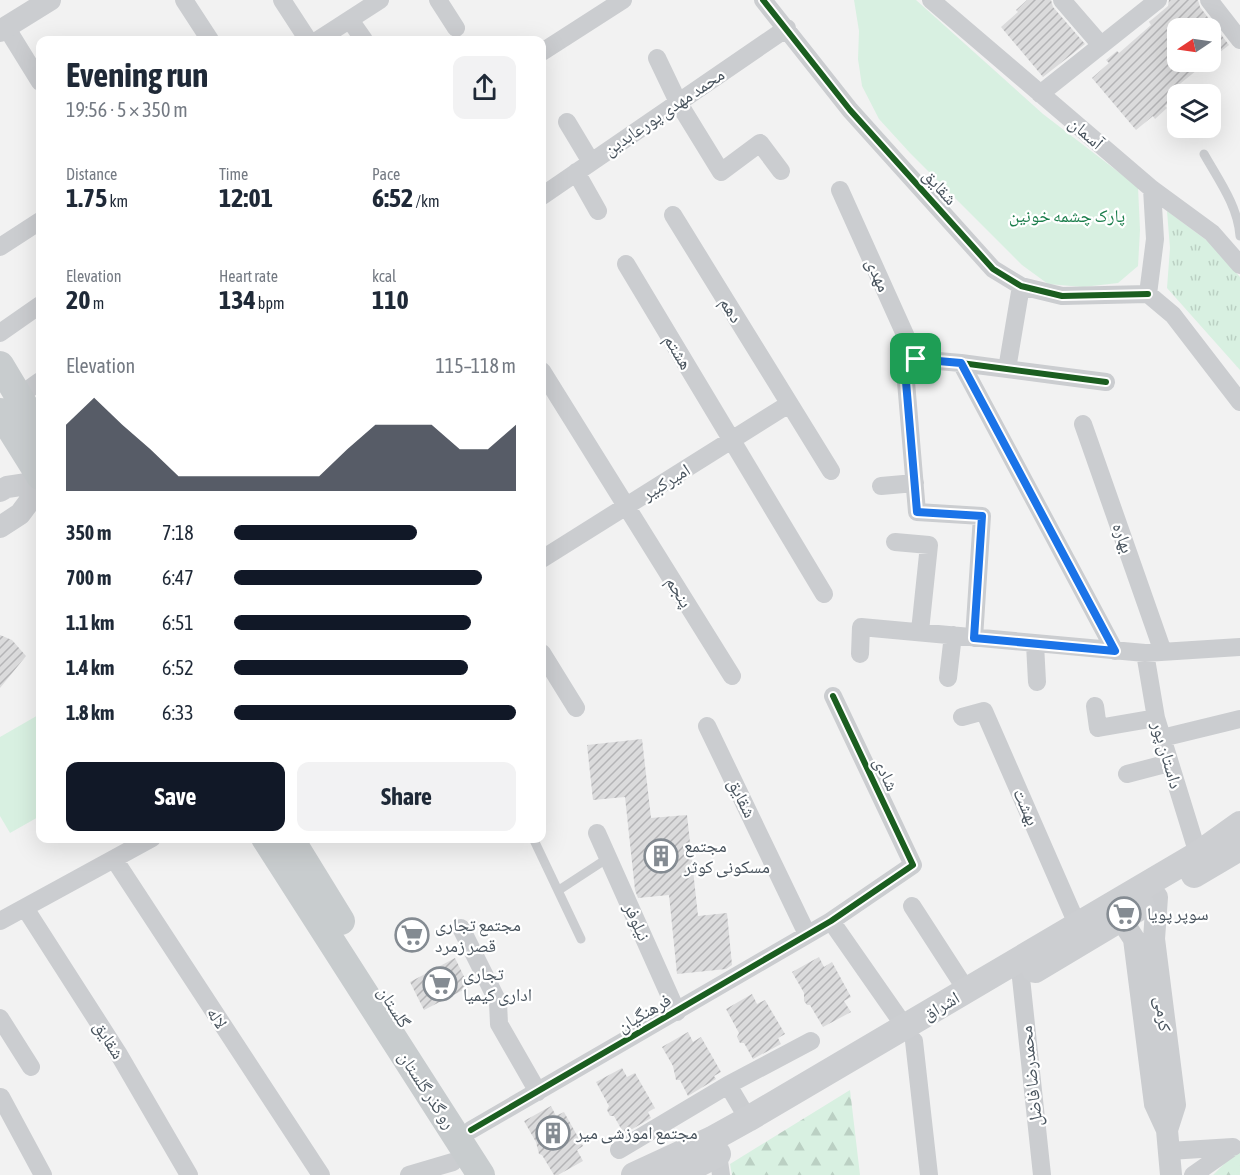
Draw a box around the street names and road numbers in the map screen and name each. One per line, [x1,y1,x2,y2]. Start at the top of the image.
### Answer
street label: محمد مهدی پورعابدین [599,63,729,161]
street label: آسمان [1064,112,1108,154]
street label: شقایق [918,164,962,210]
street label: مهدی [861,255,895,295]
street label: دهم [714,293,747,327]
street label: هشتم [658,330,697,374]
street label: امیرکبیر [637,459,694,505]
street label: بهاره [1108,520,1138,556]
street label: پنجم [660,572,697,612]
street label: داستان پور [1146,718,1187,791]
street label: شادی [869,753,903,795]
street label: شقایق [723,775,761,821]
street label: بهشت [1009,785,1044,829]
street label: نیلوفر [619,899,655,944]
street label: گلستان [373,982,416,1033]
street label: اشراق [918,987,964,1025]
street label: فرهنگیان [613,989,675,1037]
street label: کرمی [1150,995,1176,1033]
street label: لاله [203,1003,232,1032]
street label: شقایق [89,1017,129,1063]
street label: محمدرضا فاضل [1015,1025,1047,1127]
street label: رو گذر گلستان [394,1047,460,1133]

